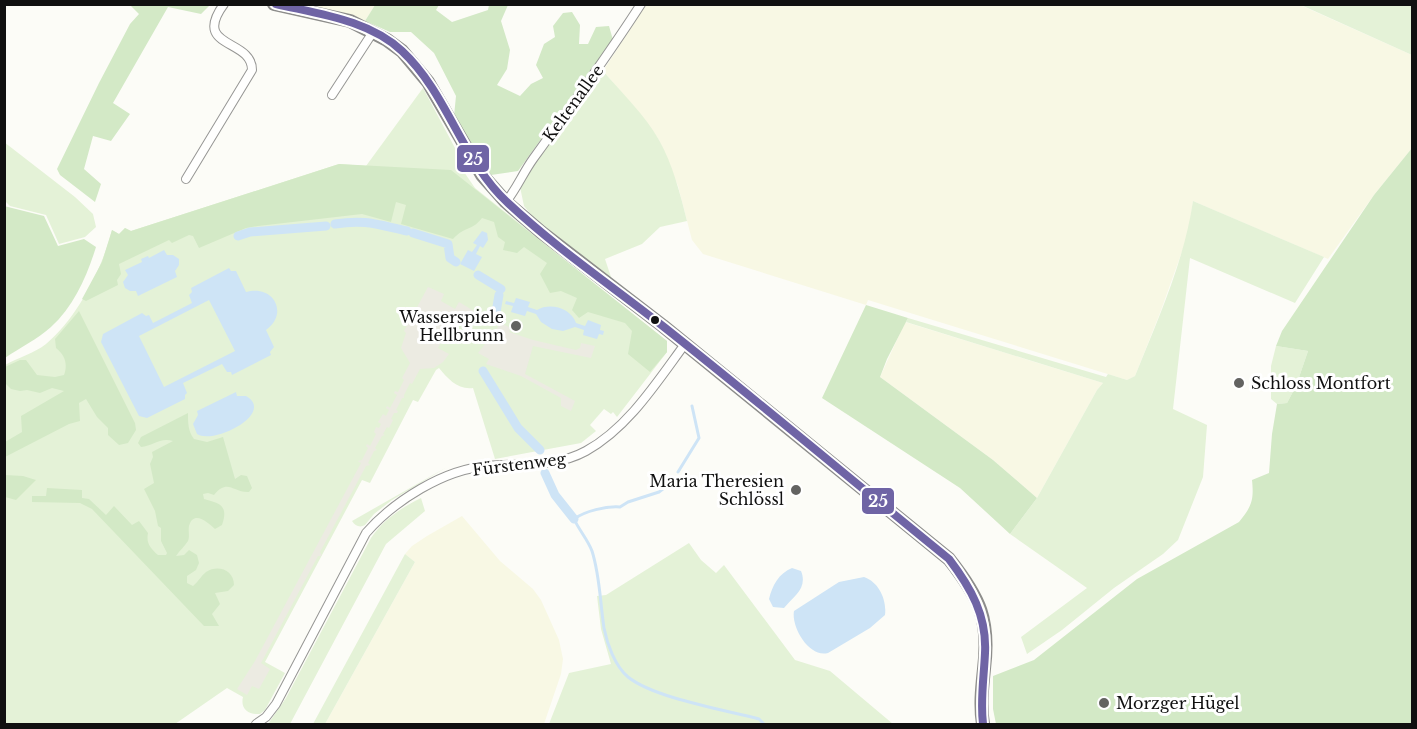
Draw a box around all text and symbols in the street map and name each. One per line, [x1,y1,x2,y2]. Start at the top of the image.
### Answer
street label: Keltenallee [538,61,608,145]
line badge: 25 [456,144,490,173]
text: 25 [463,149,483,169]
place label: Wasserspiele Hellbrunn [398,307,504,345]
unlabelled marker [649,314,661,326]
marker: Wasserspiele Hellbrunn [509,319,523,333]
place label: Schloss Montfort [1251,373,1391,393]
marker: Schloss Montfort [1232,376,1246,390]
street label: Fürstenweg [471,448,567,480]
place label: Maria Theresien Schlössl [649,471,784,509]
marker: Maria Theresien Schlössl [789,483,803,497]
line badge: 25 [861,487,895,515]
text: 25 [868,491,888,511]
place label: Morzger Hügel [1116,693,1240,713]
marker: Morzger Hügel [1097,696,1111,710]

